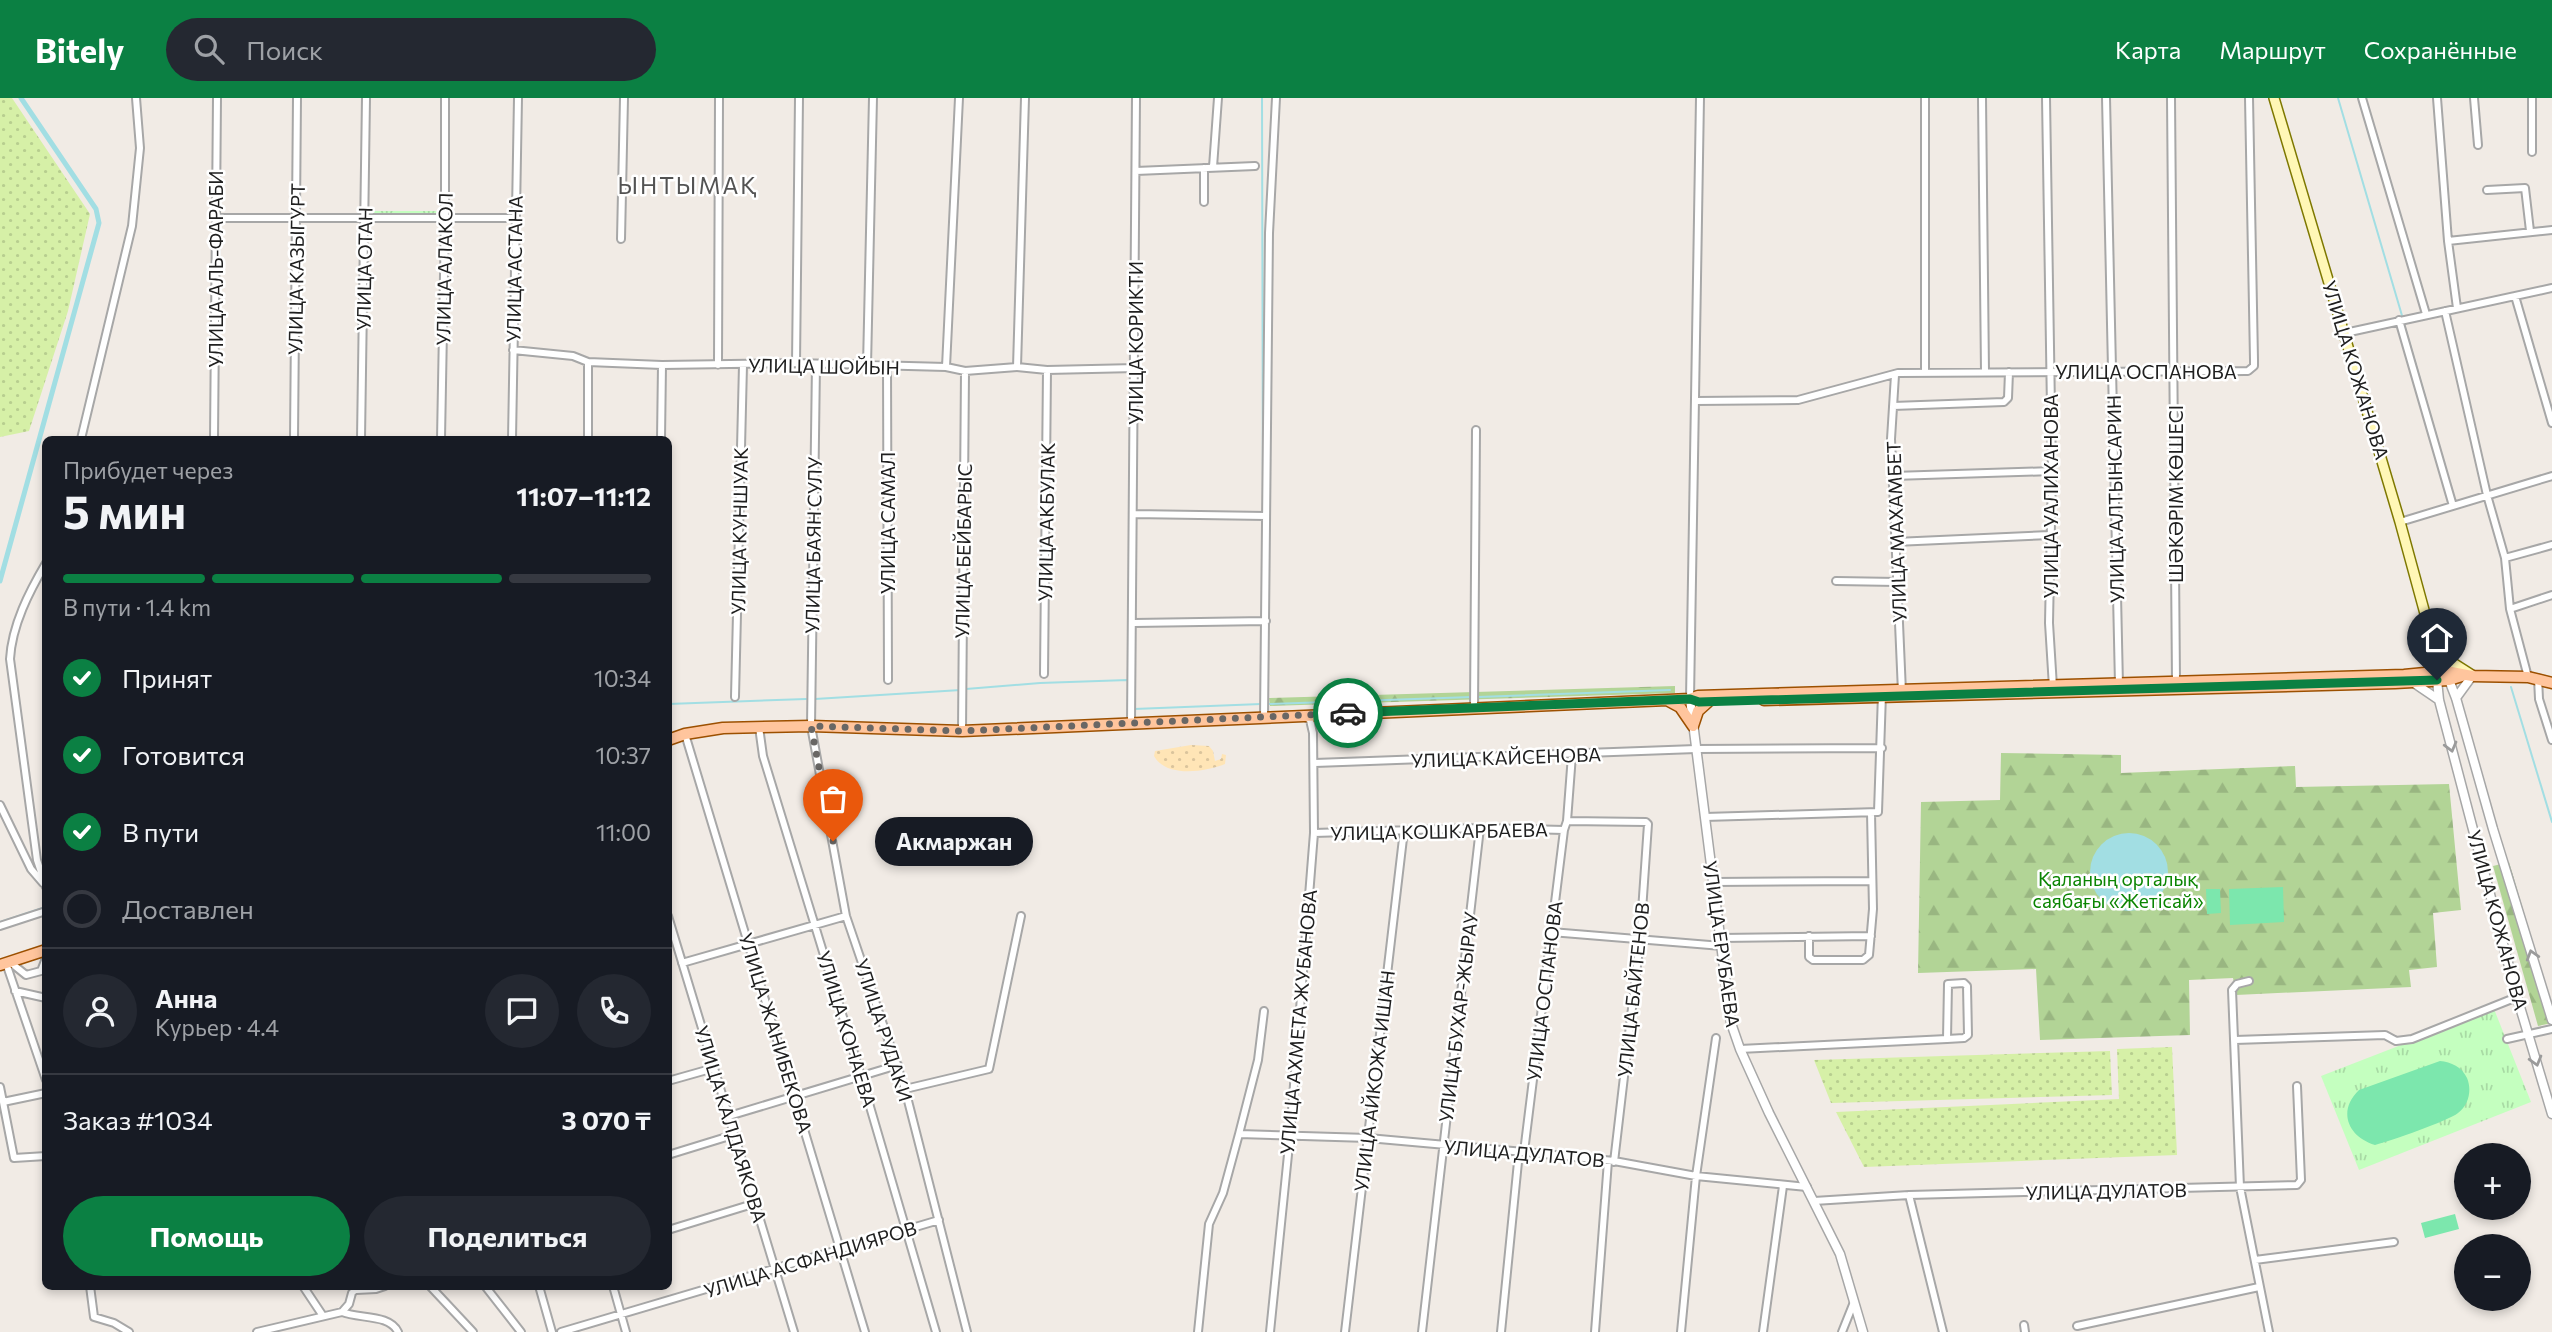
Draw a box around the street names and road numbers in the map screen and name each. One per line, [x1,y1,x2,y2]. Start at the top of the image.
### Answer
street label: УЛИЦА АЛЬ-ФАРАБИ [204,170,227,368]
street label: УЛИЦА КАЗЫГУРТ [283,183,309,355]
street label: УЛИЦА АЛАКОЛ [431,192,457,346]
street label: УЛИЦА АСТАНА [501,195,527,343]
street label: УЛИЦА ОТАН [351,207,377,331]
street label: УЛИЦА КОРИКТИ [1124,261,1147,425]
street label: УЛИЦА КОЖАНОВА [2318,278,2394,462]
street label: УЛИЦА ШОЙЫН [748,353,900,379]
street label: УЛИЦА ОСПАНОВА [2055,360,2237,383]
street label: УЛИЦА УАЛИХАНОВА [2039,394,2062,598]
street label: УЛИЦА АЛТЫНСАРИН [2102,395,2128,603]
street label: ШӘКӘРІМ КӨШЕСІ [2164,405,2187,583]
street label: УЛИЦА МАХАМБЕТ [1881,441,1911,623]
street label: УЛИЦА АКБУЛАК [1033,442,1059,602]
street label: УЛИЦА КУНШУАК [726,447,752,615]
street label: УЛИЦА САМАЛ [876,452,899,594]
street label: УЛИЦА БАЯН СУЛУ [800,456,826,634]
street label: УЛИЦА БЕЙБАРЫС [950,463,976,639]
street label: УЛИЦА КАЙСЕНОВА [1410,742,1602,772]
street label: УЛИЦА КОШКАРБАЕВА [1330,818,1548,844]
street label: УЛИЦА КОЖАНОВА [2463,827,2533,1013]
street label: УЛИЦА ЕРУБАЕВА [1699,859,1745,1029]
street label: УЛИЦА АХМЕТА ЖУБАНОВА [1275,888,1321,1156]
street label: УЛИЦА ОСПАНОВА [1522,899,1566,1083]
street label: УЛИЦА БАЙТЕНОВ [1612,901,1654,1079]
street label: УЛИЦА БУХАР-ЖЫРАУ [1434,910,1482,1124]
street label: УЛИЦА ЖАНИБЕКОВА [735,930,817,1136]
street label: УЛИЦА КОНАЕВА [812,948,882,1110]
street label: УЛИЦА РУДАКИ [850,956,918,1104]
street label: УЛИЦА АЙКОЖА ИШАН [1349,969,1399,1193]
street label: УЛИЦА КАЛДАЯКОВА [690,1023,772,1225]
street label: УЛИЦА ДУЛАТОВ [1443,1135,1605,1171]
street label: УЛИЦА ДУЛАТОВ [2025,1178,2187,1204]
street label: УЛИЦА АСФАНДИЯРОВ [701,1216,919,1302]

